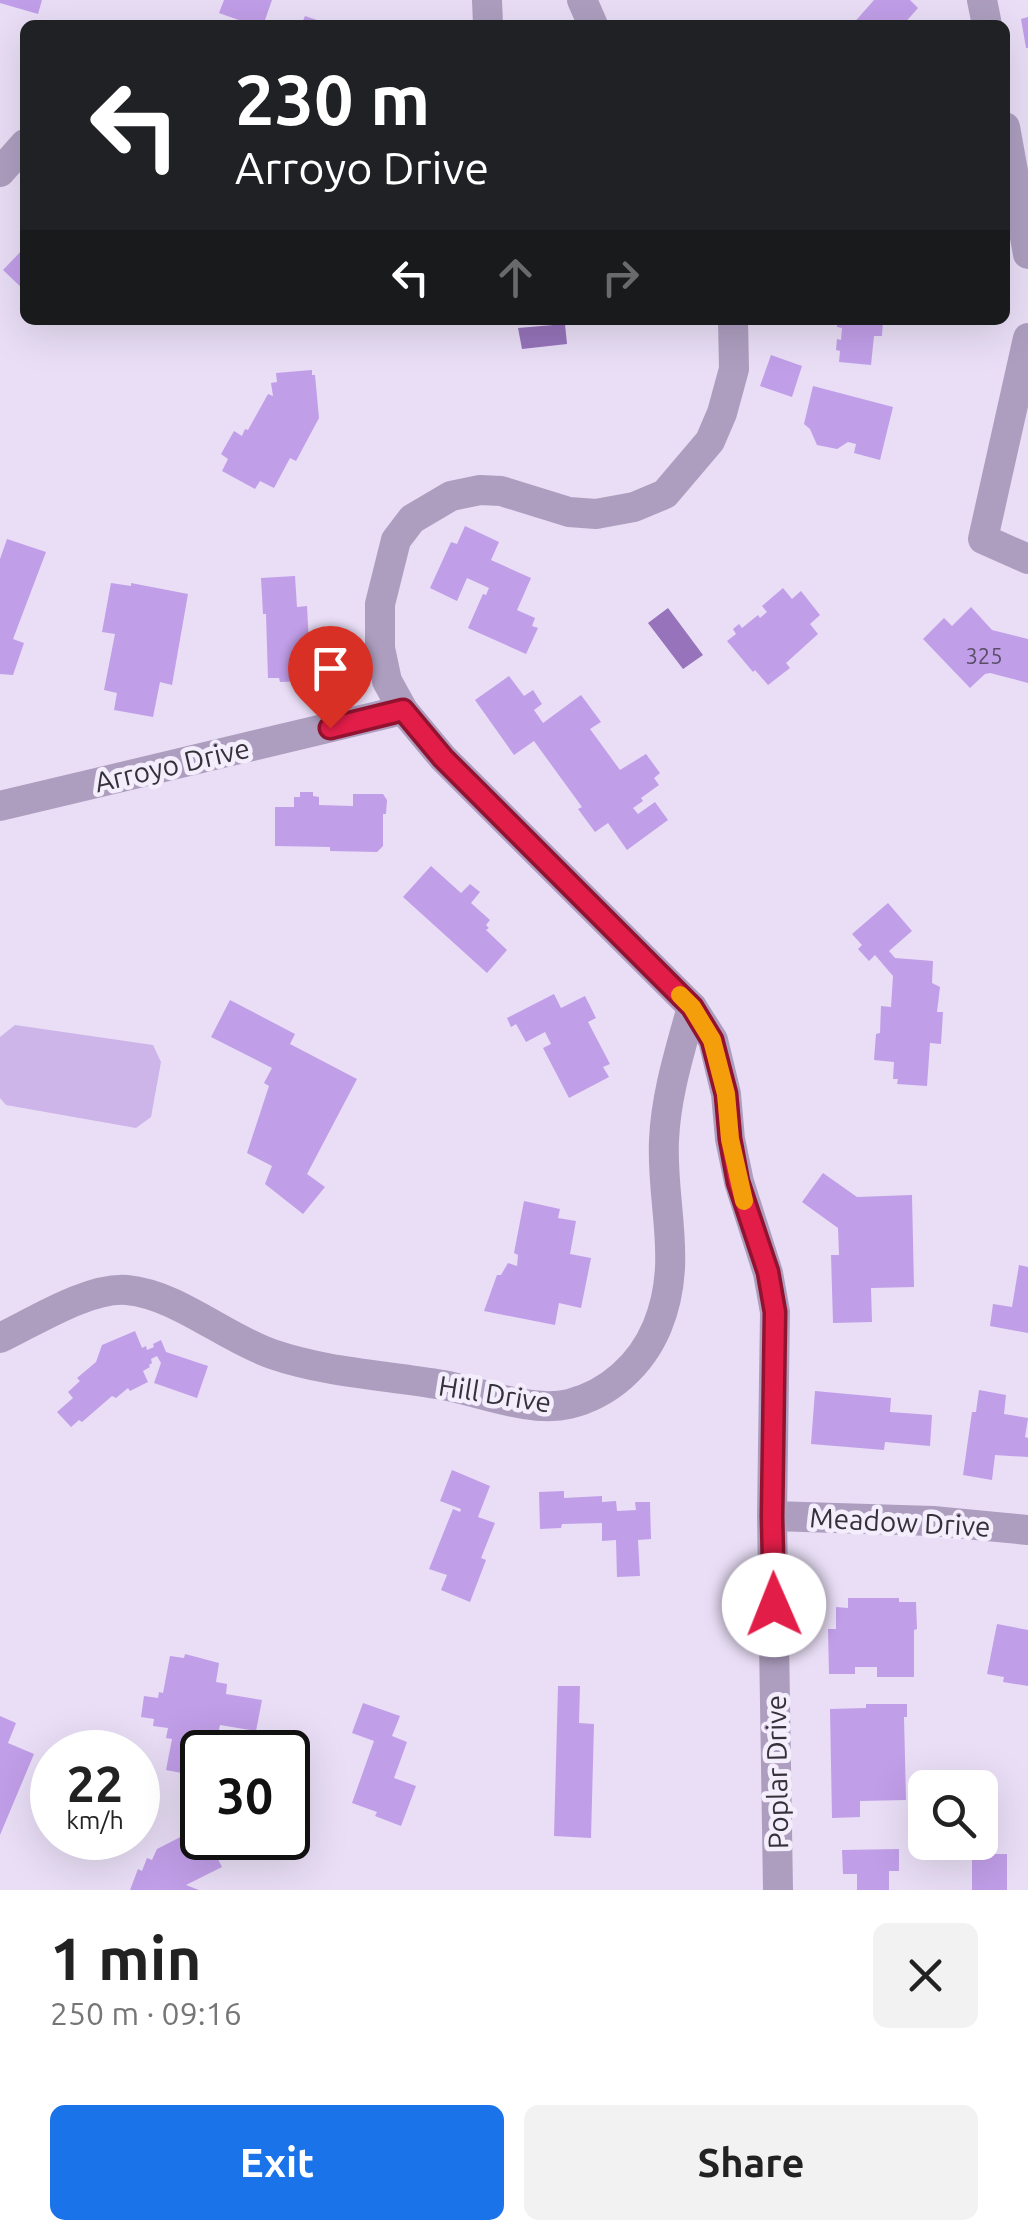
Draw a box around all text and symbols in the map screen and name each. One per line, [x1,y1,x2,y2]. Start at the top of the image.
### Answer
icon: left [70,60,200,190]
text: 230 m [235,60,430,138]
text: Arroyo Drive [235,142,489,193]
icon: left [383,250,438,305]
icon: ahead [488,250,543,305]
icon: right [593,250,648,305]
pin [288,626,373,729]
icon: arrive [303,641,358,696]
house number: 325 [965,643,1003,668]
street label: Arroyo Drive [91,732,252,797]
street label: Hill Drive [437,1369,554,1418]
street label: Meadow Drive [809,1501,991,1542]
position arrow [722,1553,826,1657]
street label: Poplar Drive [760,1695,793,1849]
speed limit sign: 30 [180,1730,310,1860]
text: 22 [67,1755,123,1811]
map controls [908,1770,998,1860]
button: search [908,1770,998,1860]
text: km/h [66,1806,124,1834]
button: close [873,1923,978,2028]
text: 1 min [50,1924,202,1991]
text: 250 m · 09:16 [50,1995,242,2031]
button: Exit [50,2105,504,2220]
button: Share [524,2105,978,2220]

